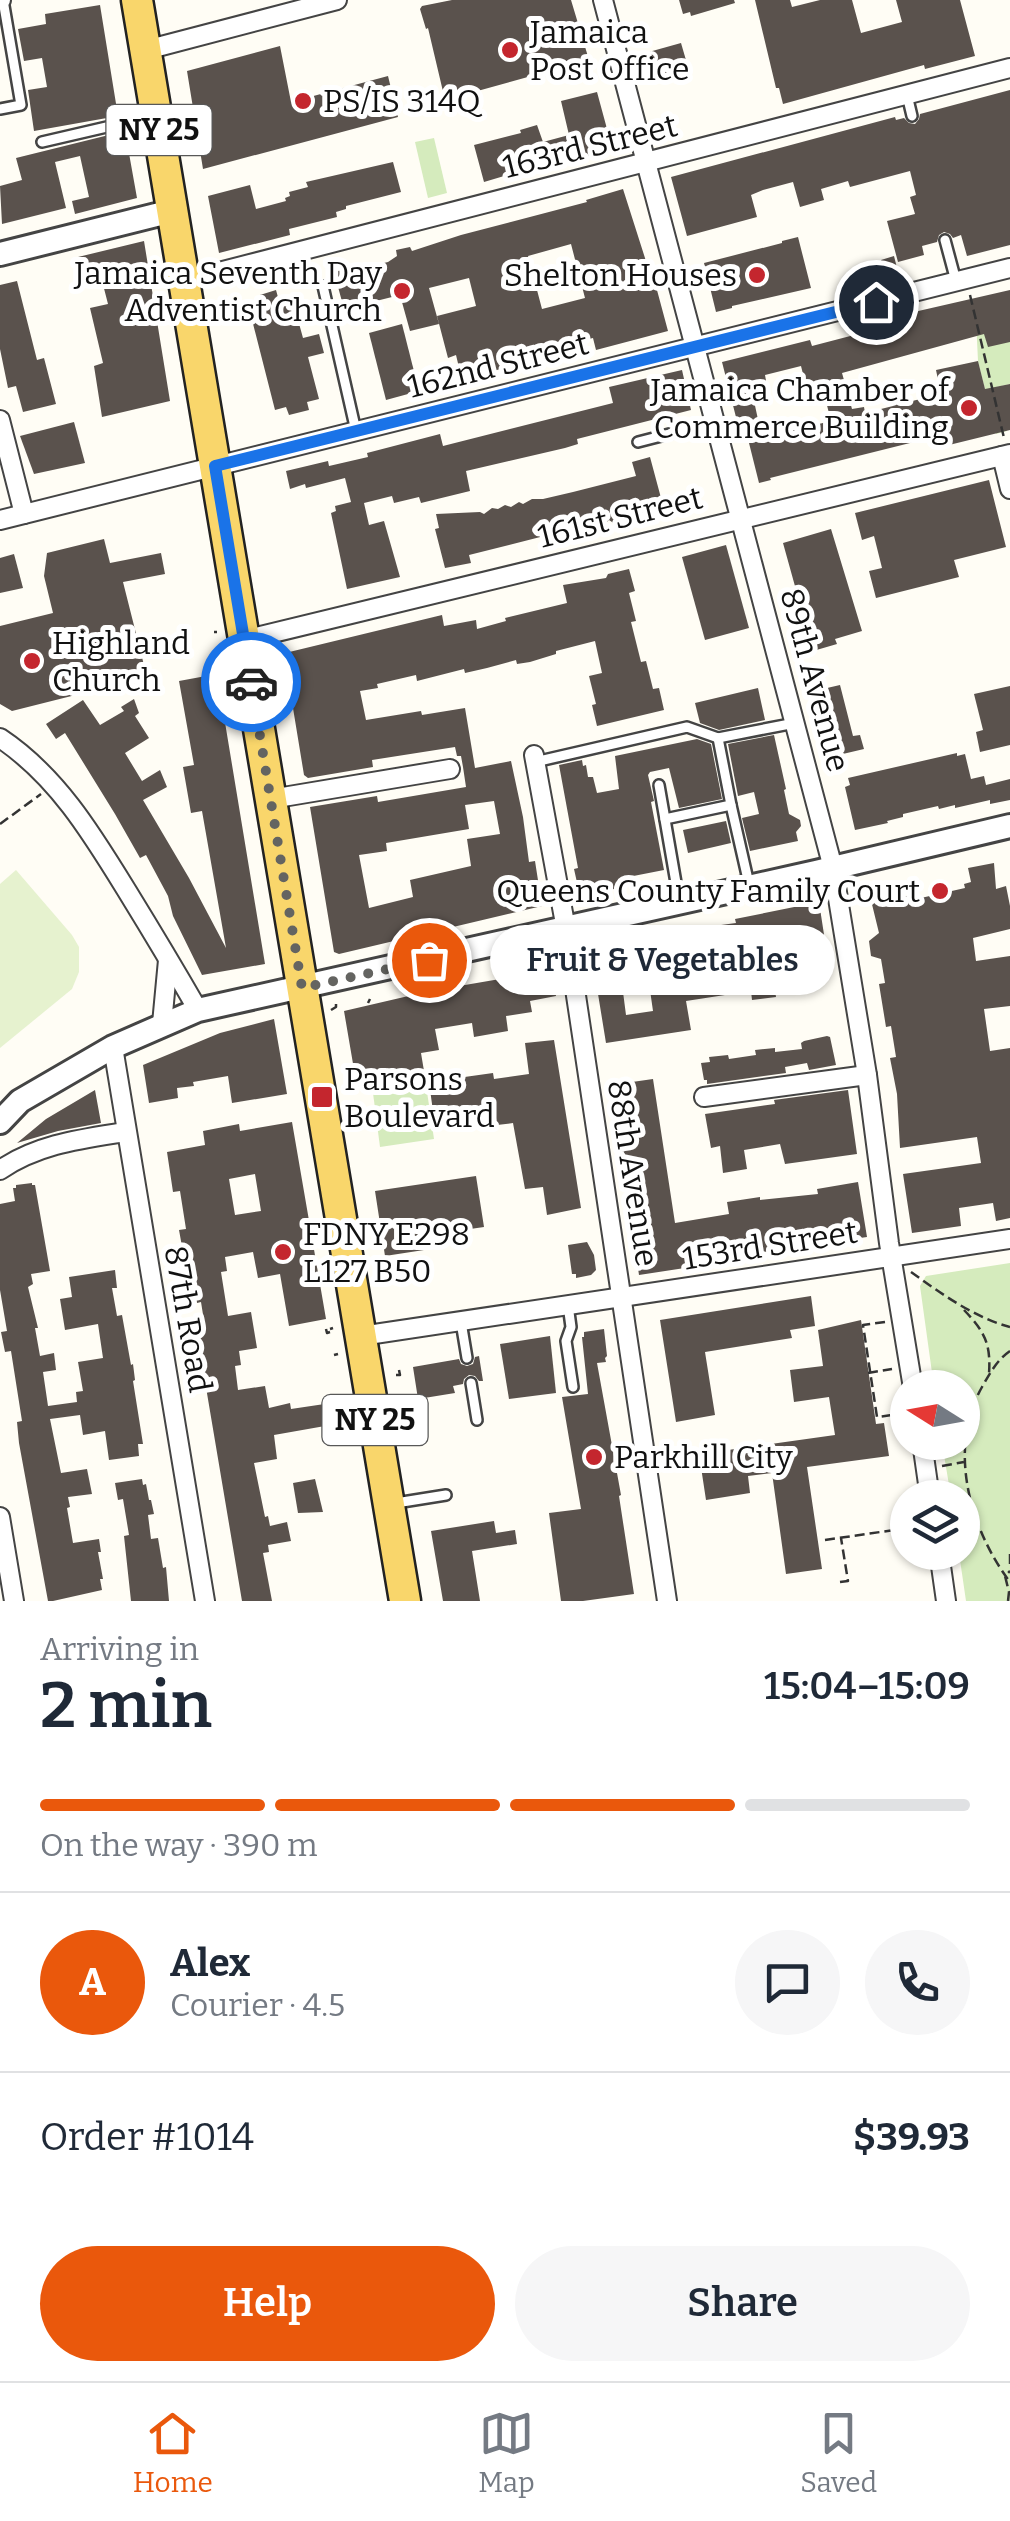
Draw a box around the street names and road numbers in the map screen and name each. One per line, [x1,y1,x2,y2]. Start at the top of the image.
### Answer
road number: NY 25 [106,105,212,155]
street label: 163rd Street [499,106,681,186]
street label: 162nd Street [404,324,593,406]
street label: 161st Street [534,478,707,556]
street label: 89th Avenue [772,584,858,776]
street label: 88th Avenue [600,1077,666,1269]
street label: 153rd Street [680,1212,860,1278]
street label: 87th Road [156,1243,220,1395]
road number: NY 25 [322,1395,428,1445]

